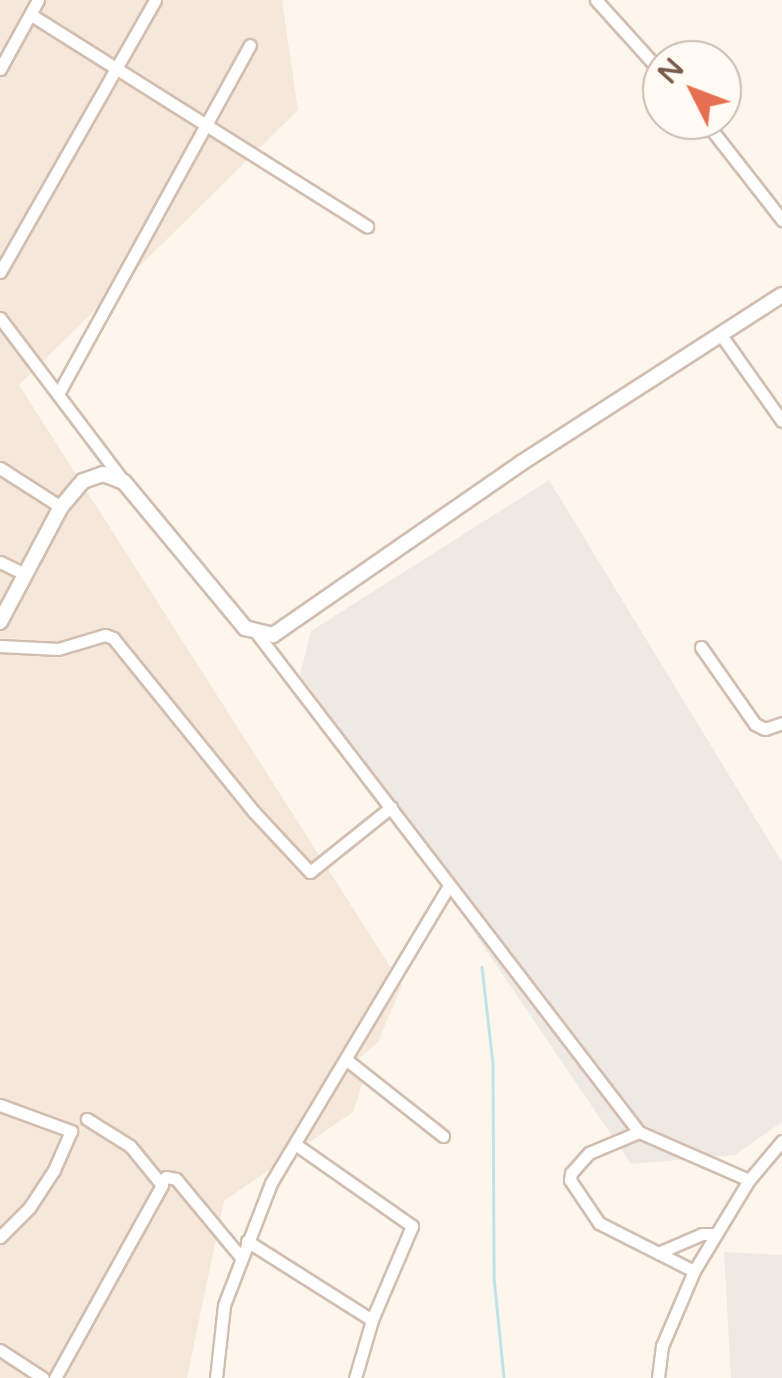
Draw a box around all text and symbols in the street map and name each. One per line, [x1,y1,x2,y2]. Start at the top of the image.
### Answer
north arrow [642,40,742,140]
text: N [651,52,691,91]

